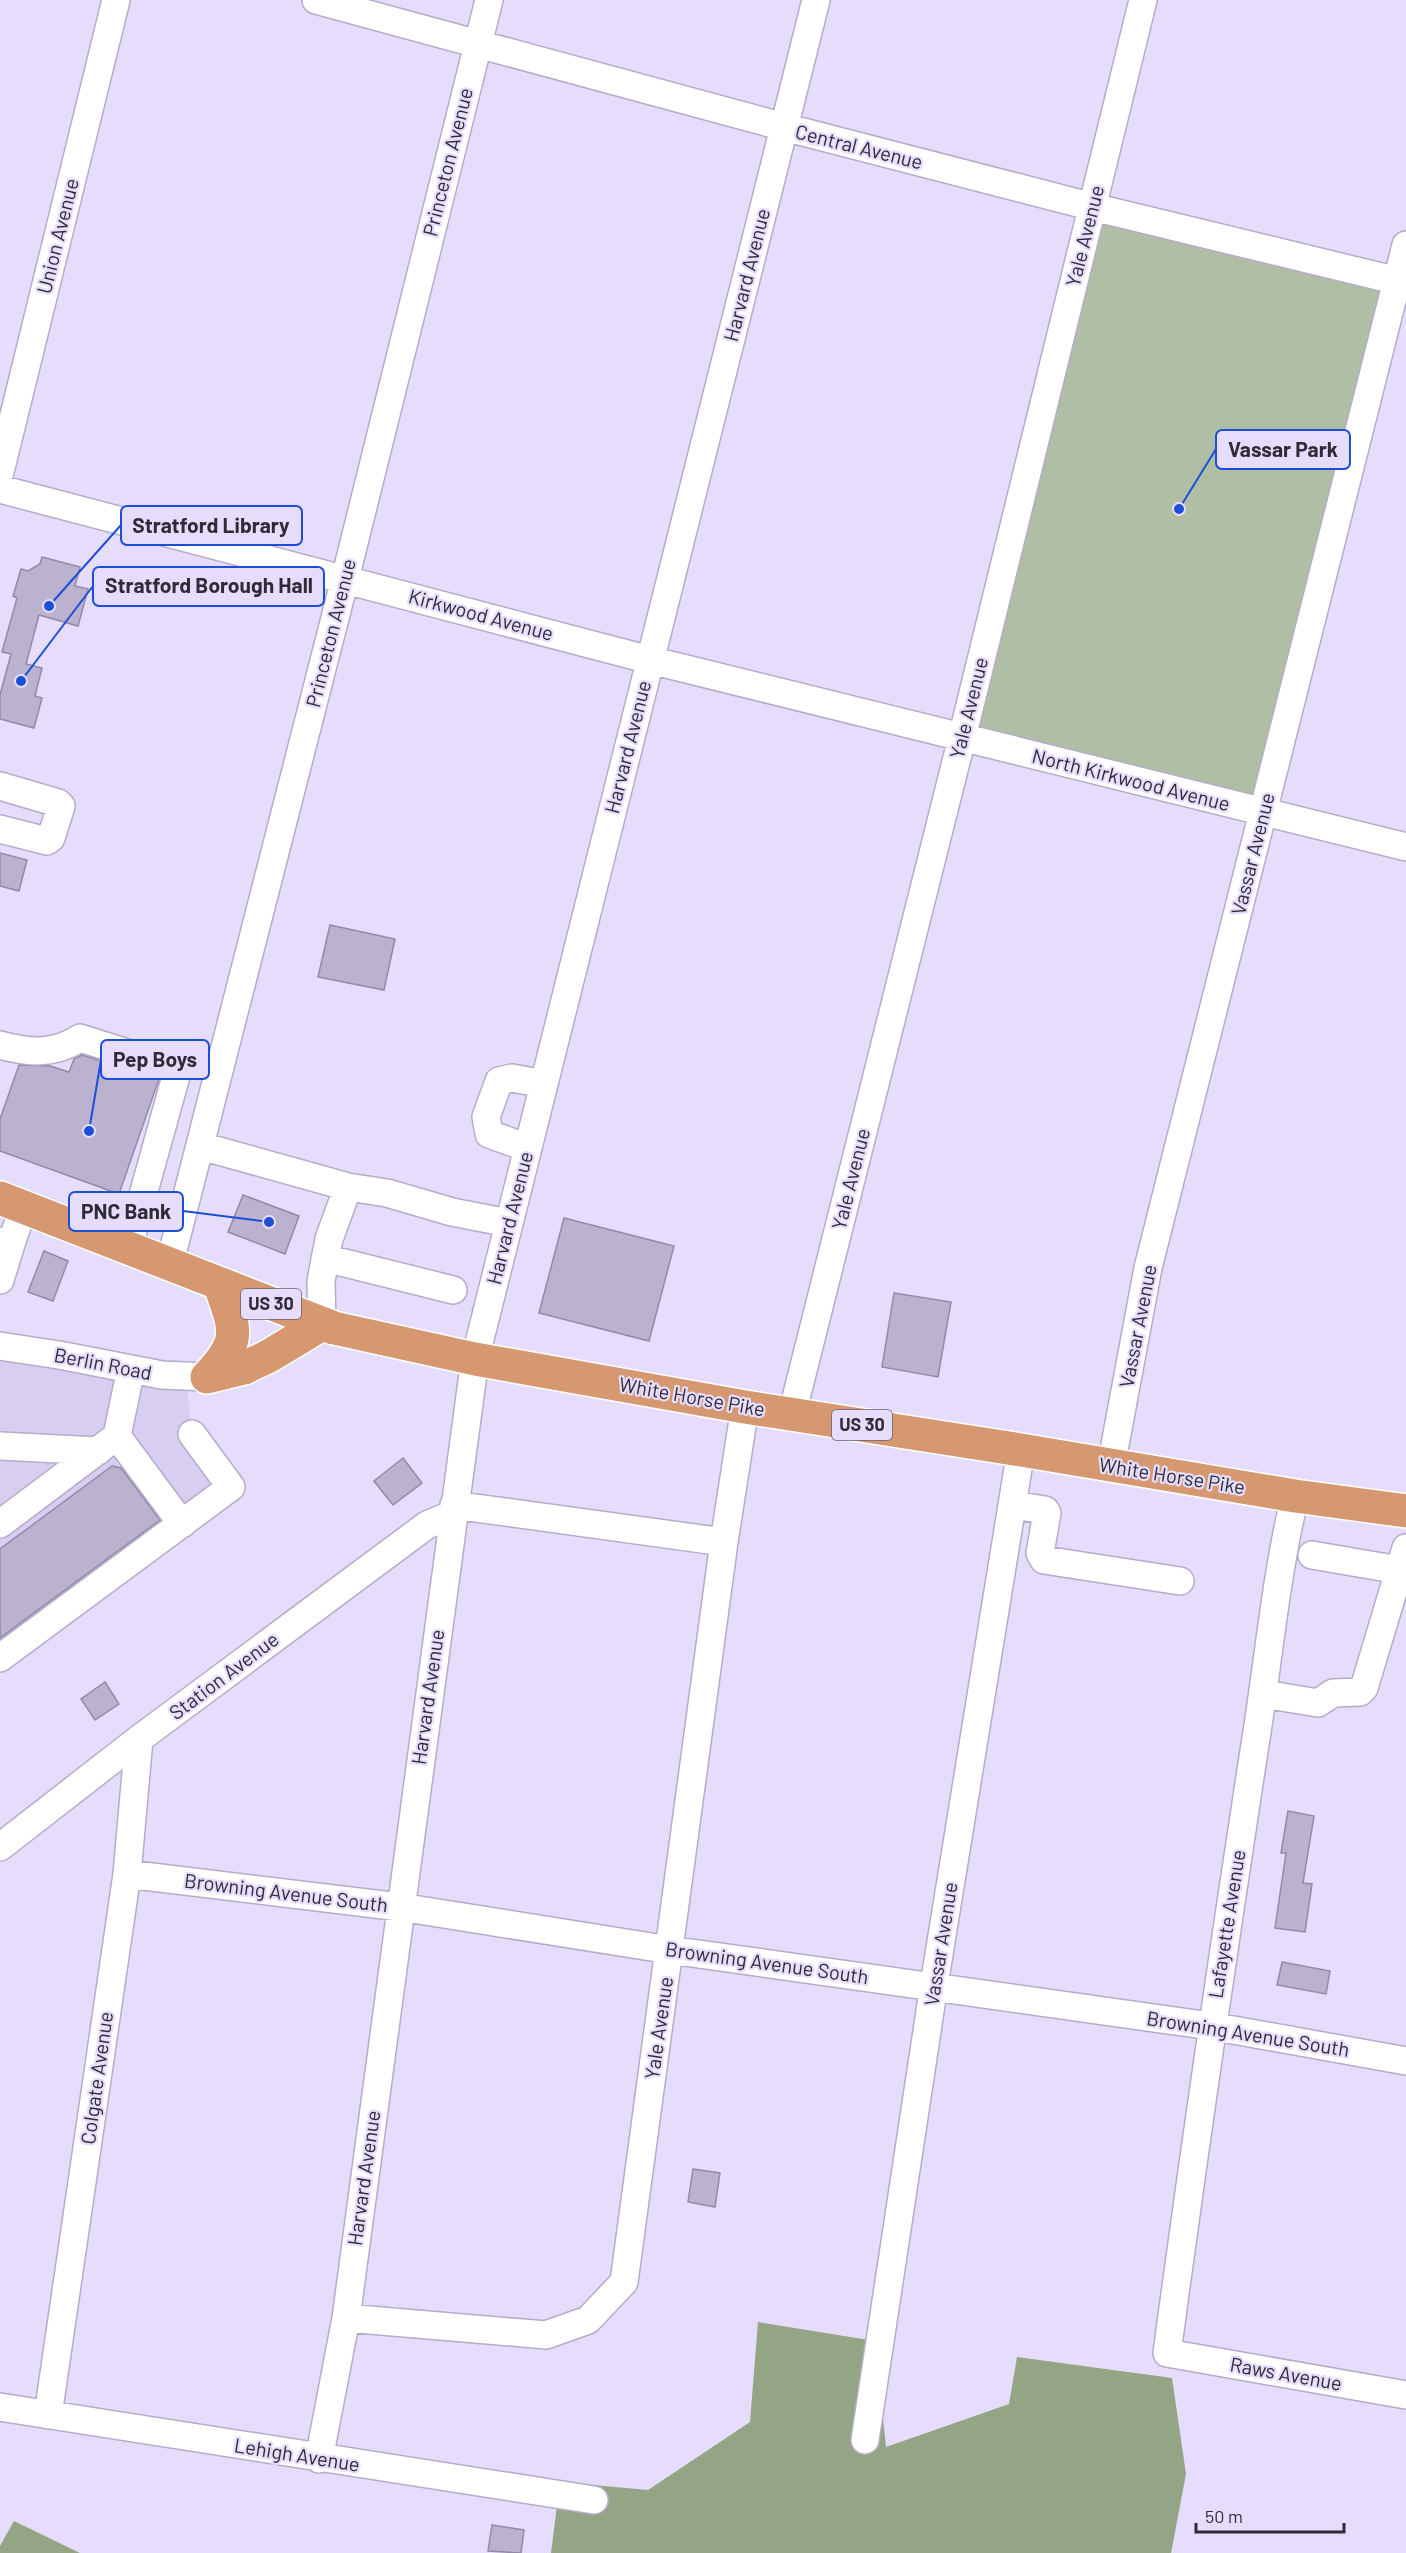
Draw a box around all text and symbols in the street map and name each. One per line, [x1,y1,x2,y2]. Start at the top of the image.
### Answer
street label: Princeton Avenue [417,85,477,238]
street label: Central Avenue [793,119,925,173]
street label: Union Avenue [31,176,83,296]
street label: Yale Avenue [1060,183,1108,289]
street label: Harvard Avenue [718,206,774,344]
callout: Vassar Park [1216,430,1350,469]
text: Vassar Park [1228,436,1338,461]
callout: Stratford Library [121,506,302,545]
text: Stratford Library [132,512,290,537]
street label: Princeton Avenue [300,556,360,709]
callout: Stratford Borough Hall [93,567,324,606]
text: Stratford Borough Hall [105,572,313,597]
street label: Kirkwood Avenue [406,583,556,645]
street label: Yale Avenue [944,655,992,761]
street label: Harvard Avenue [599,678,655,816]
street label: North Kirkwood Avenue [1030,743,1233,815]
street label: Vassar Avenue [1225,790,1279,917]
callout: Pep Boys [101,1040,209,1079]
text: Pep Boys [113,1046,197,1071]
street label: Yale Avenue [826,1126,874,1232]
street label: Harvard Avenue [481,1149,537,1287]
callout: PNC Bank [69,1192,183,1231]
text: PNC Bank [81,1198,171,1223]
street label: Vassar Avenue [1113,1262,1161,1389]
road number: US 30 [241,1289,301,1319]
street label: Berlin Road [52,1342,154,1384]
street label: White Horse Pike [617,1371,767,1421]
road number: US 30 [832,1410,892,1440]
street label: White Horse Pike [1097,1452,1247,1498]
street label: Station Avenue [164,1626,283,1724]
street label: Harvard Avenue [406,1628,448,1766]
street label: Lafayette Avenue [1202,1848,1250,2000]
street label: Browning Avenue South [183,1868,389,1916]
street label: Vassar Avenue [918,1880,962,2007]
street label: Browning Avenue South [664,1936,870,1988]
street label: Yale Avenue [639,1975,677,2081]
street label: Browning Avenue South [1145,2005,1351,2061]
street label: Colgate Avenue [75,2010,117,2146]
street label: Harvard Avenue [342,2109,384,2247]
street label: Raws Avenue [1228,2351,1344,2395]
street label: Lehigh Avenue [233,2432,362,2476]
scale bar [1196,2496,1344,2534]
text: 50 m [1205,2505,1243,2527]

